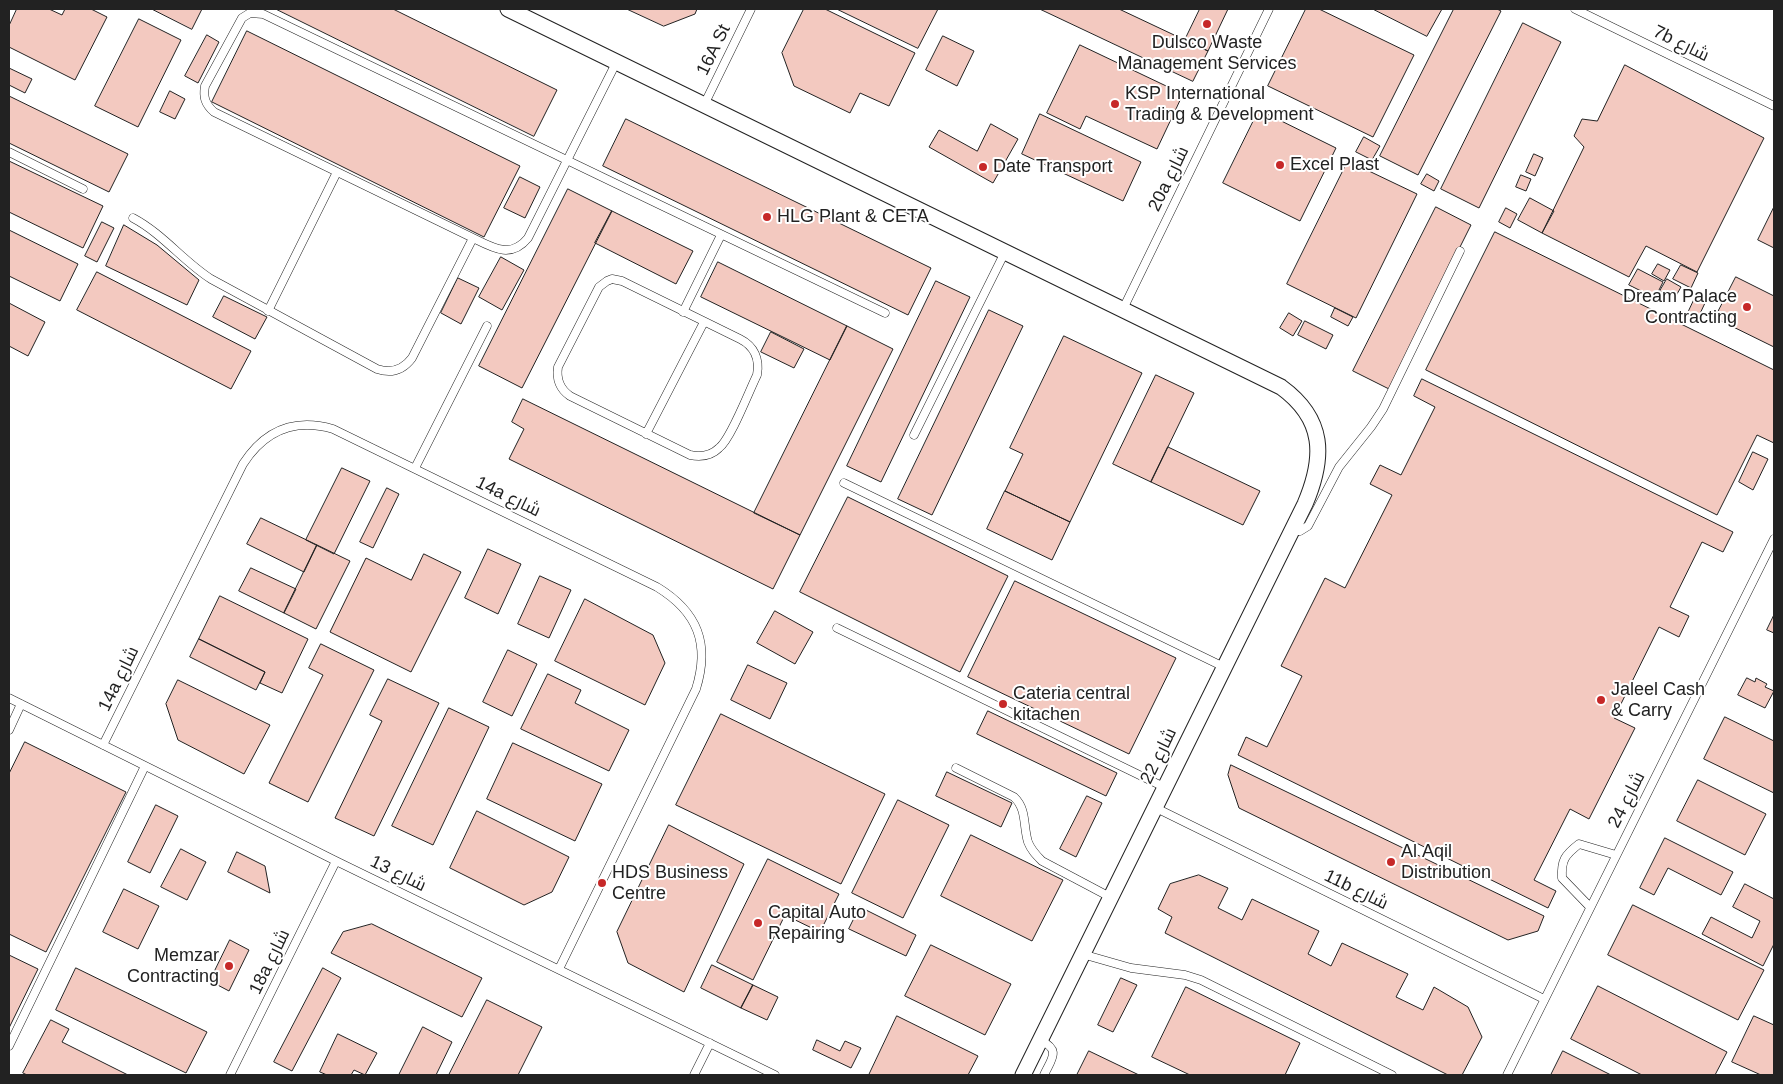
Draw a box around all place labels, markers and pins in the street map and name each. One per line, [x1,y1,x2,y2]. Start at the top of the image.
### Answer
marker: Dulsco Waste Management Services [1201,18,1213,30]
place label: Dulsco Waste Management Services [1117,32,1297,74]
place label: KSP International Trading & Development [1125,83,1313,126]
marker: KSP International Trading & Development [1109,98,1121,110]
place label: Excel Plast [1290,154,1379,176]
place label: Date Transport [993,156,1112,178]
marker: Excel Plast [1274,159,1286,171]
marker: Date Transport [977,161,989,173]
place label: HLG Plant & CETA [777,206,929,228]
marker: HLG Plant & CETA [761,211,773,223]
place label: Dream Palace Contracting [1623,286,1737,328]
marker: Dream Palace Contracting [1741,301,1753,313]
place label: Jaleel Cash & Carry [1611,679,1705,722]
place label: Cateria central kitachen [1013,683,1130,726]
marker: Jaleel Cash & Carry [1595,694,1607,706]
marker: Cateria central kitachen [997,698,1009,710]
place label: Al Aqil Distribution [1401,841,1491,884]
marker: Al Aqil Distribution [1385,856,1397,868]
place label: HDS Business Centre [612,862,728,904]
marker: HDS Business Centre [596,877,608,889]
place label: Capital Auto Repairing [768,902,866,944]
marker: Capital Auto Repairing [752,917,764,929]
place label: Memzar Contracting [127,945,219,988]
marker: Memzar Contracting [223,960,235,972]

